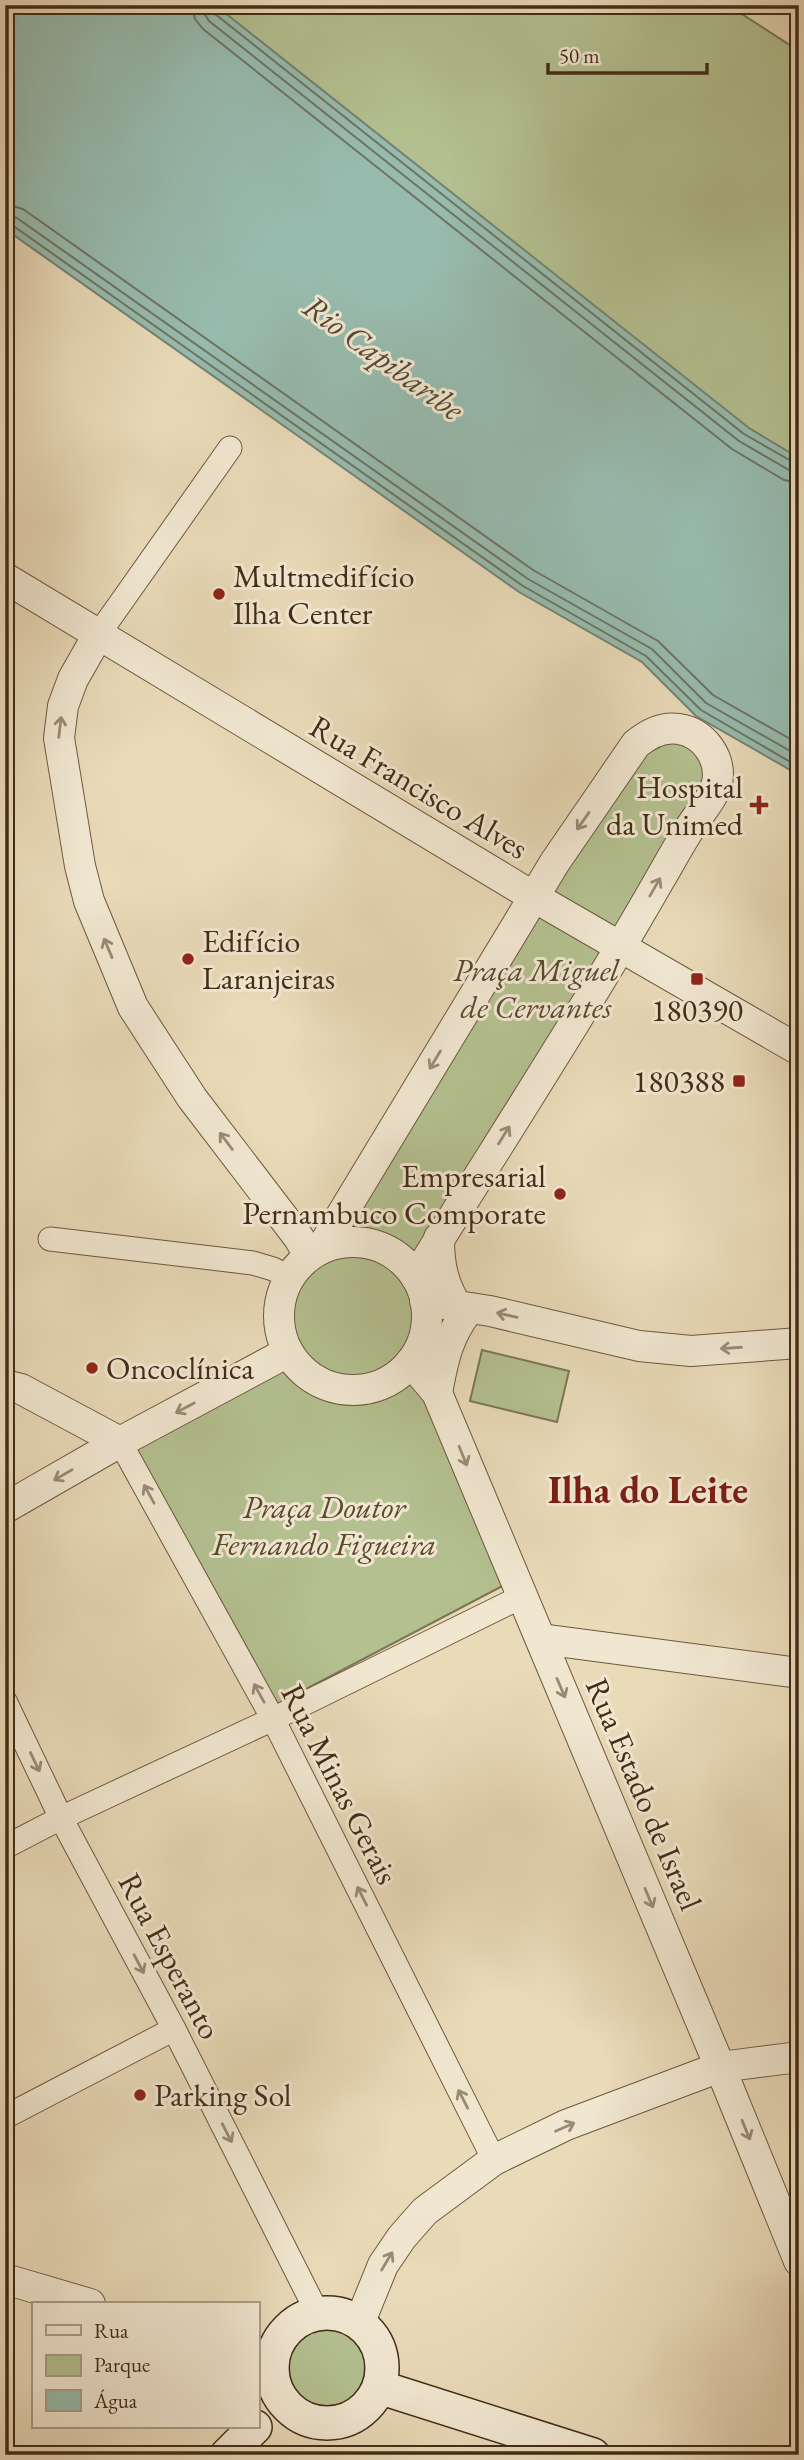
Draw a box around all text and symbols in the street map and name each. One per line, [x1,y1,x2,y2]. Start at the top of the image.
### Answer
scale bar [548,32,708,76]
text: 50 m [559,42,600,69]
water label: Rio Capibaribe [295,285,473,431]
place label: Multmedifício Ilha Center [233,555,414,634]
marker: Multmedifício Ilha Center [211,586,227,602]
street label: Rua Francisco Alves [302,705,536,869]
one-way arrow [54,716,67,739]
place label: Hospital da Unimed [606,766,744,845]
marker: Hospital da Unimed [749,795,769,815]
one-way arrow [576,811,590,830]
one-way arrow [649,878,663,898]
place label: Edifício Laranjeiras [202,920,335,999]
one-way arrow [101,938,114,959]
park label: Praça Miguel de Cervantes [453,949,620,1028]
marker: Edifício Laranjeiras [180,951,196,967]
marker: 180390 [689,971,705,987]
place label: 180390 [651,989,743,1031]
one-way arrow [428,1050,442,1070]
place label: 180388 [633,1060,725,1102]
marker: 180388 [731,1073,747,1089]
one-way arrow [497,1126,511,1146]
one-way arrow [218,1133,233,1151]
place label: Empresarial Pernambuco Comporate [242,1155,546,1234]
marker: Empresarial Pernambuco Comporate [552,1186,568,1202]
one-way arrow [496,1308,519,1321]
one-way arrow [720,1342,742,1355]
place label: Oncoclínica [106,1347,254,1389]
marker: Oncoclínica [84,1360,100,1376]
one-way arrow [175,1401,195,1415]
one-way arrow [457,1445,470,1466]
district label: Ilha do Leite [548,1465,748,1514]
one-way arrow [53,1468,73,1482]
one-way arrow [141,1484,155,1505]
park label: Praça Doutor Fernando Figueira [211,1486,436,1565]
street label: Rua Estado de Israel [576,1671,712,1917]
street label: Rua Minas Gerais [271,1677,409,1891]
one-way arrow [556,1677,569,1698]
one-way arrow [252,1683,265,1704]
one-way arrow [28,1751,42,1772]
street label: Rua Esperanto [109,1866,231,2046]
one-way arrow [354,1886,368,1907]
one-way arrow [643,1886,656,1908]
one-way arrow [133,1953,147,1974]
place label: Parking Sol [154,2074,292,2116]
marker: Parking Sol [132,2087,148,2103]
one-way arrow [456,2089,470,2110]
one-way arrow [553,2119,575,2132]
one-way arrow [740,2119,753,2141]
one-way arrow [220,2122,234,2143]
one-way arrow [380,2252,394,2272]
legend [32,2302,259,2428]
text: Rua [94,2317,129,2344]
text: Parque [94,2351,150,2378]
text: Água [93,2387,138,2414]

